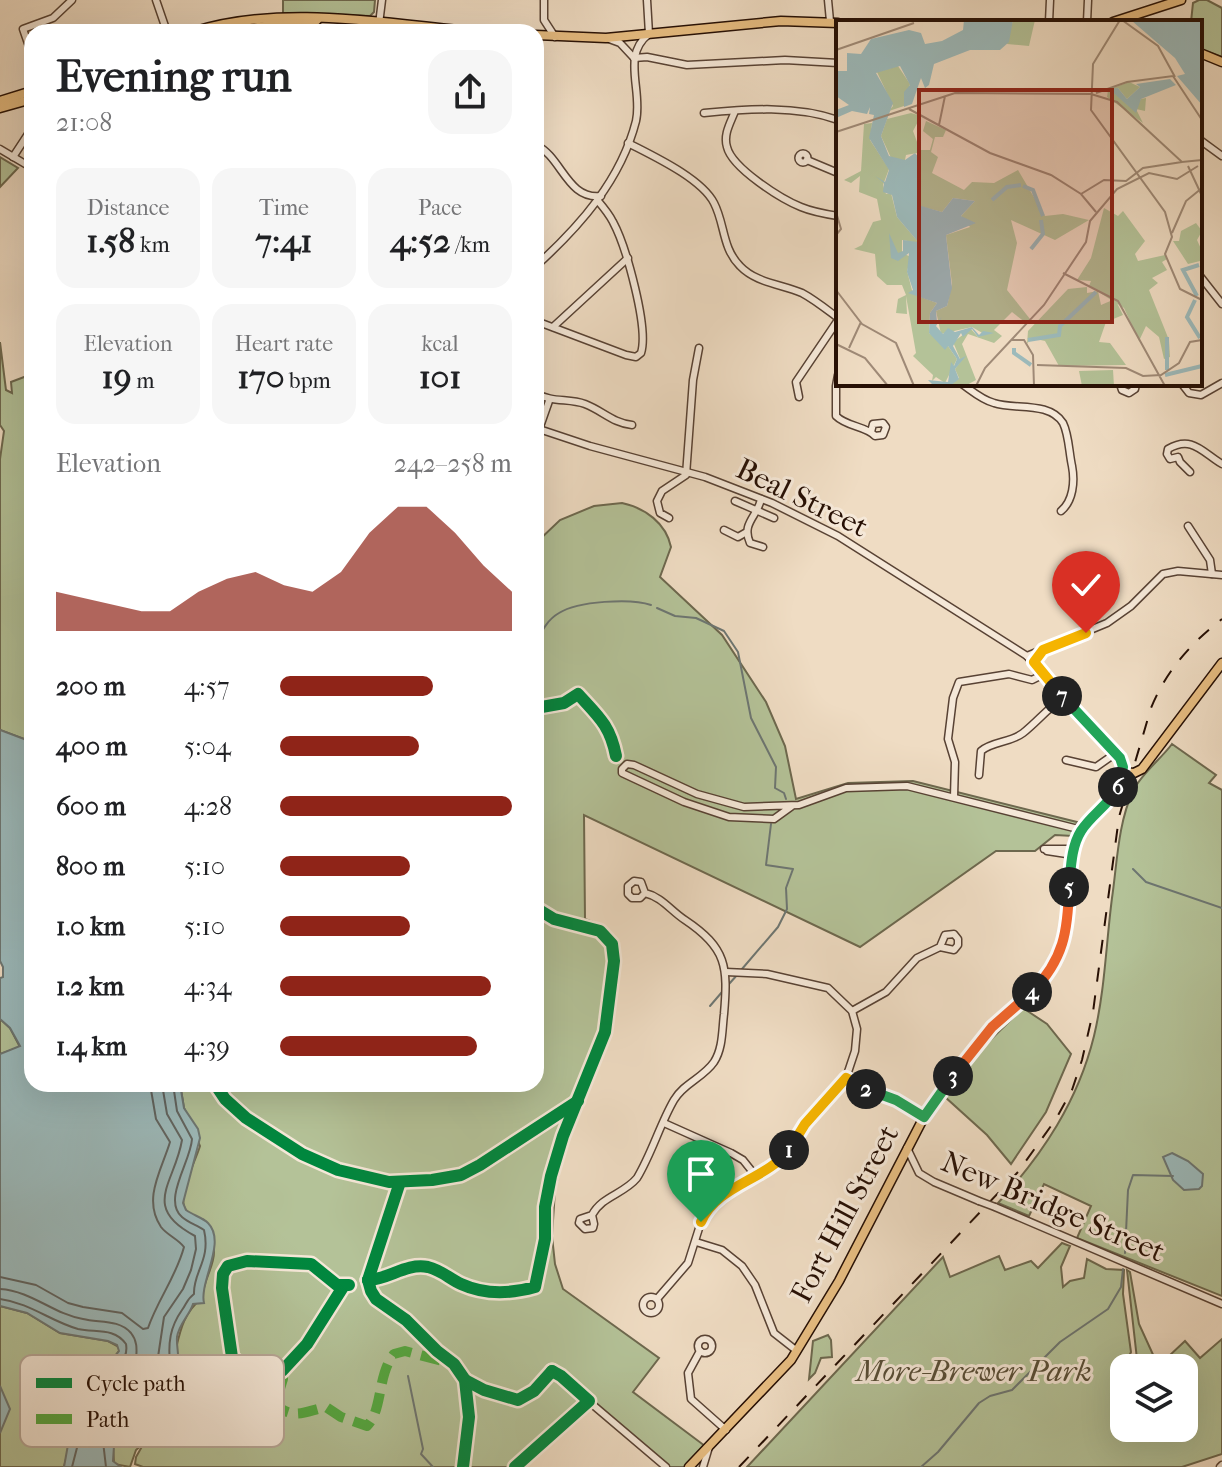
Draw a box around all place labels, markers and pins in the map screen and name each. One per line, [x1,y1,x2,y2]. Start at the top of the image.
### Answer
pin [1052,551,1120,633]
pin: 7 [1042,676,1082,716]
pin: 6 [1098,767,1138,807]
pin: 5 [1049,867,1089,907]
pin: 4 [1012,972,1052,1012]
pin: 3 [933,1056,973,1096]
pin: 2 [846,1069,886,1109]
pin: 1 [769,1130,809,1170]
pin [667,1140,735,1222]

